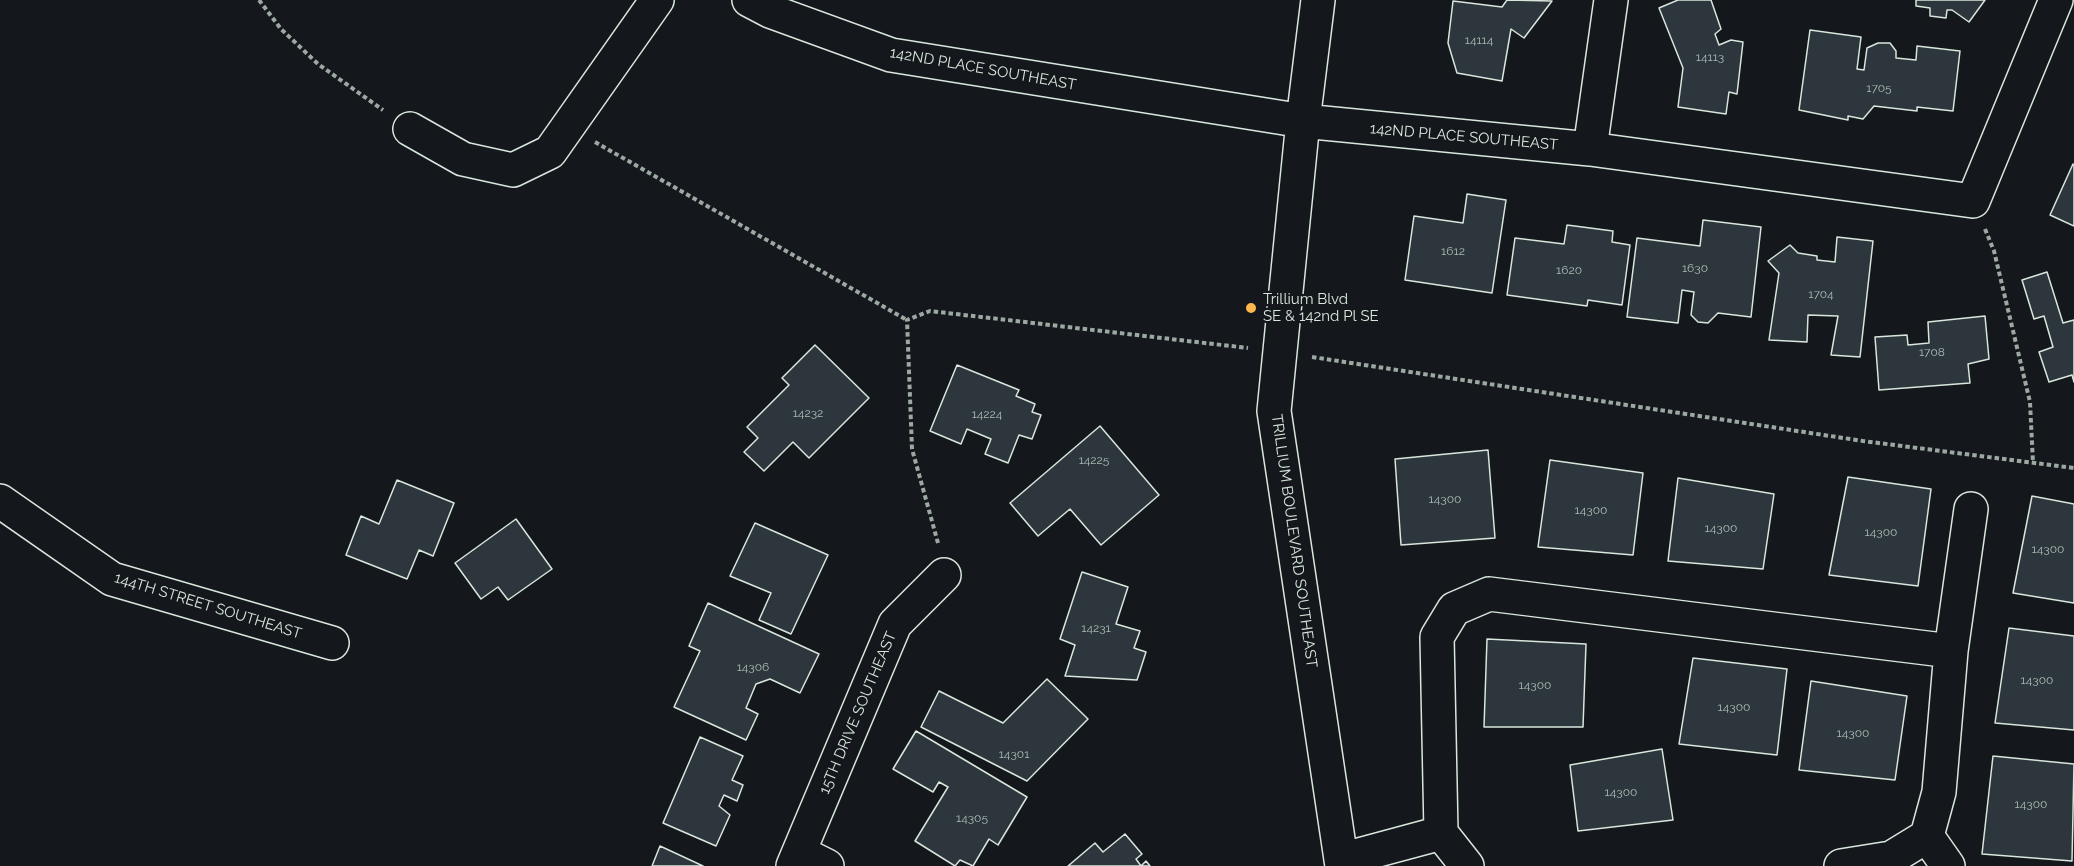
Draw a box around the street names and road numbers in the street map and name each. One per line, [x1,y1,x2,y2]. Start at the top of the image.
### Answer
street label: 142ND PLACE SOUTHEAST [888,44,1078,94]
street label: 142ND PLACE SOUTHEAST [1369,120,1559,154]
street label: TRILLIUM BOULEVARD SOUTHEAST [1267,413,1321,669]
street label: 144TH STREET SOUTHEAST [112,569,304,643]
street label: 15TH DRIVE SOUTHEAST [816,629,900,797]

